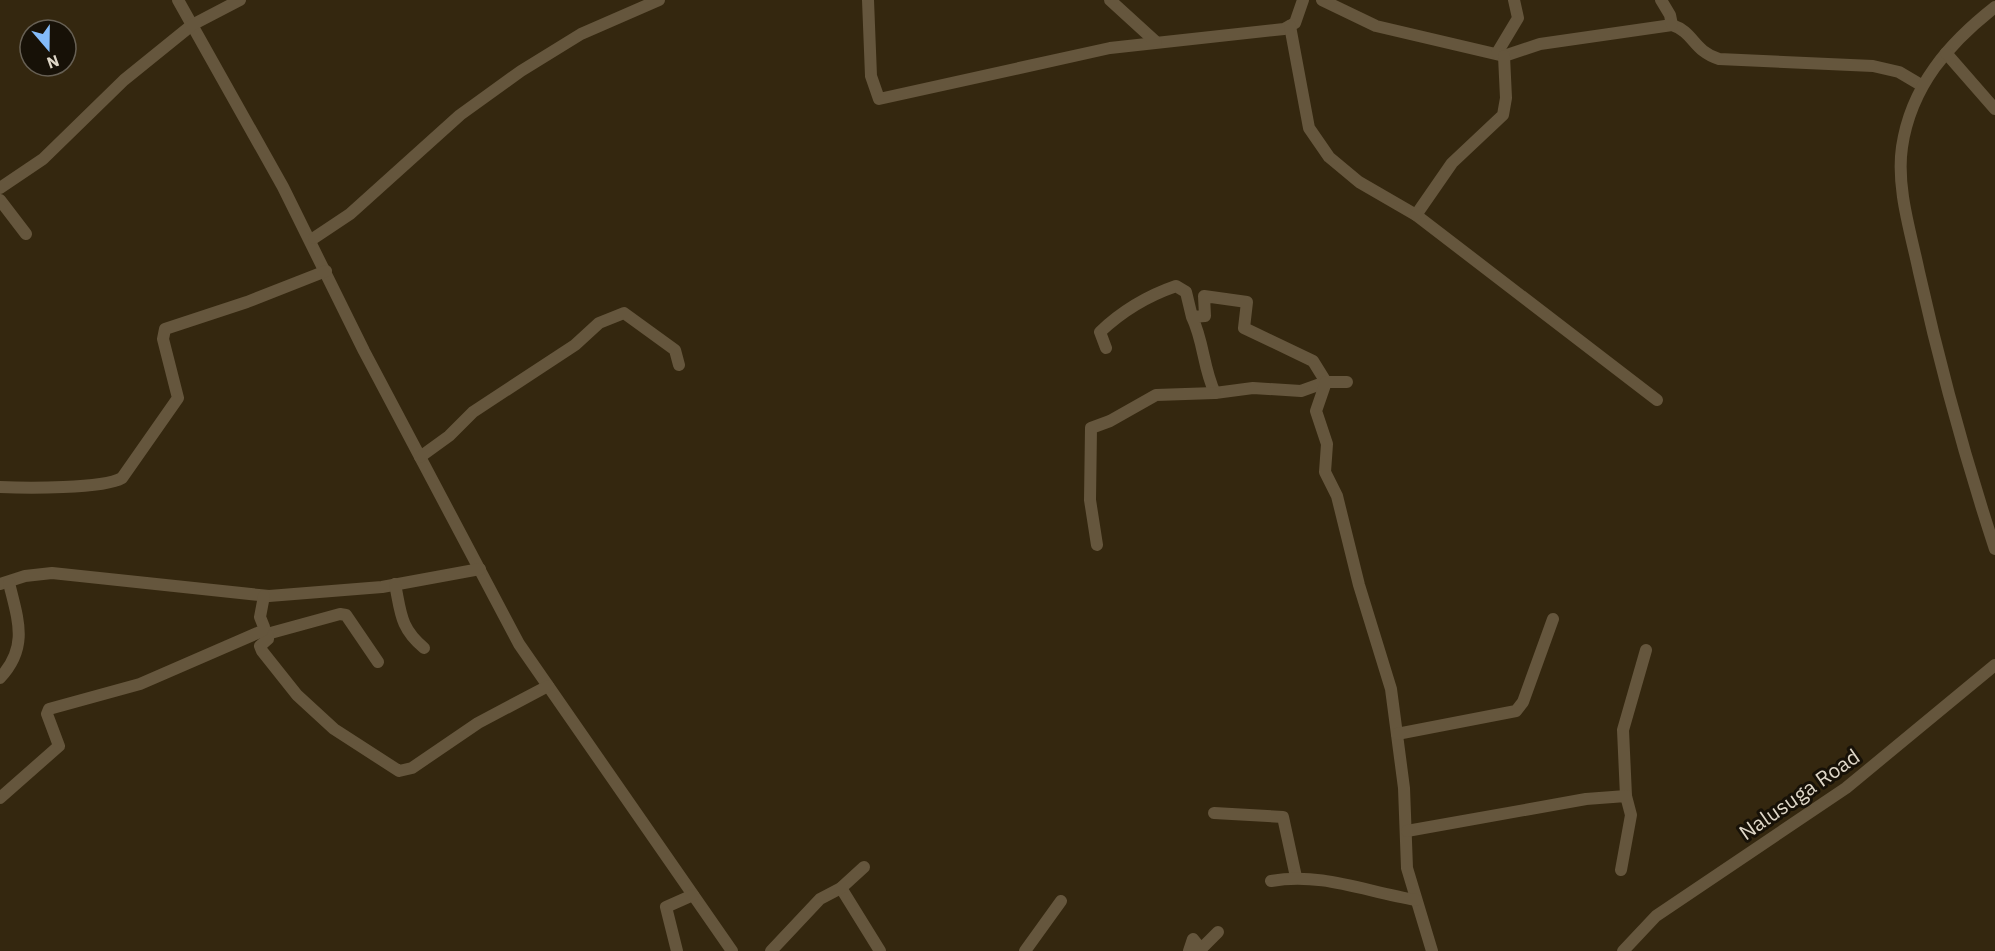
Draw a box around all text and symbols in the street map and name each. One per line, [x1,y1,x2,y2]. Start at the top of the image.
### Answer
north arrow [18,18,78,78]
text: N [44,51,62,73]
street label: Nalusuga Road [1733,742,1865,846]

